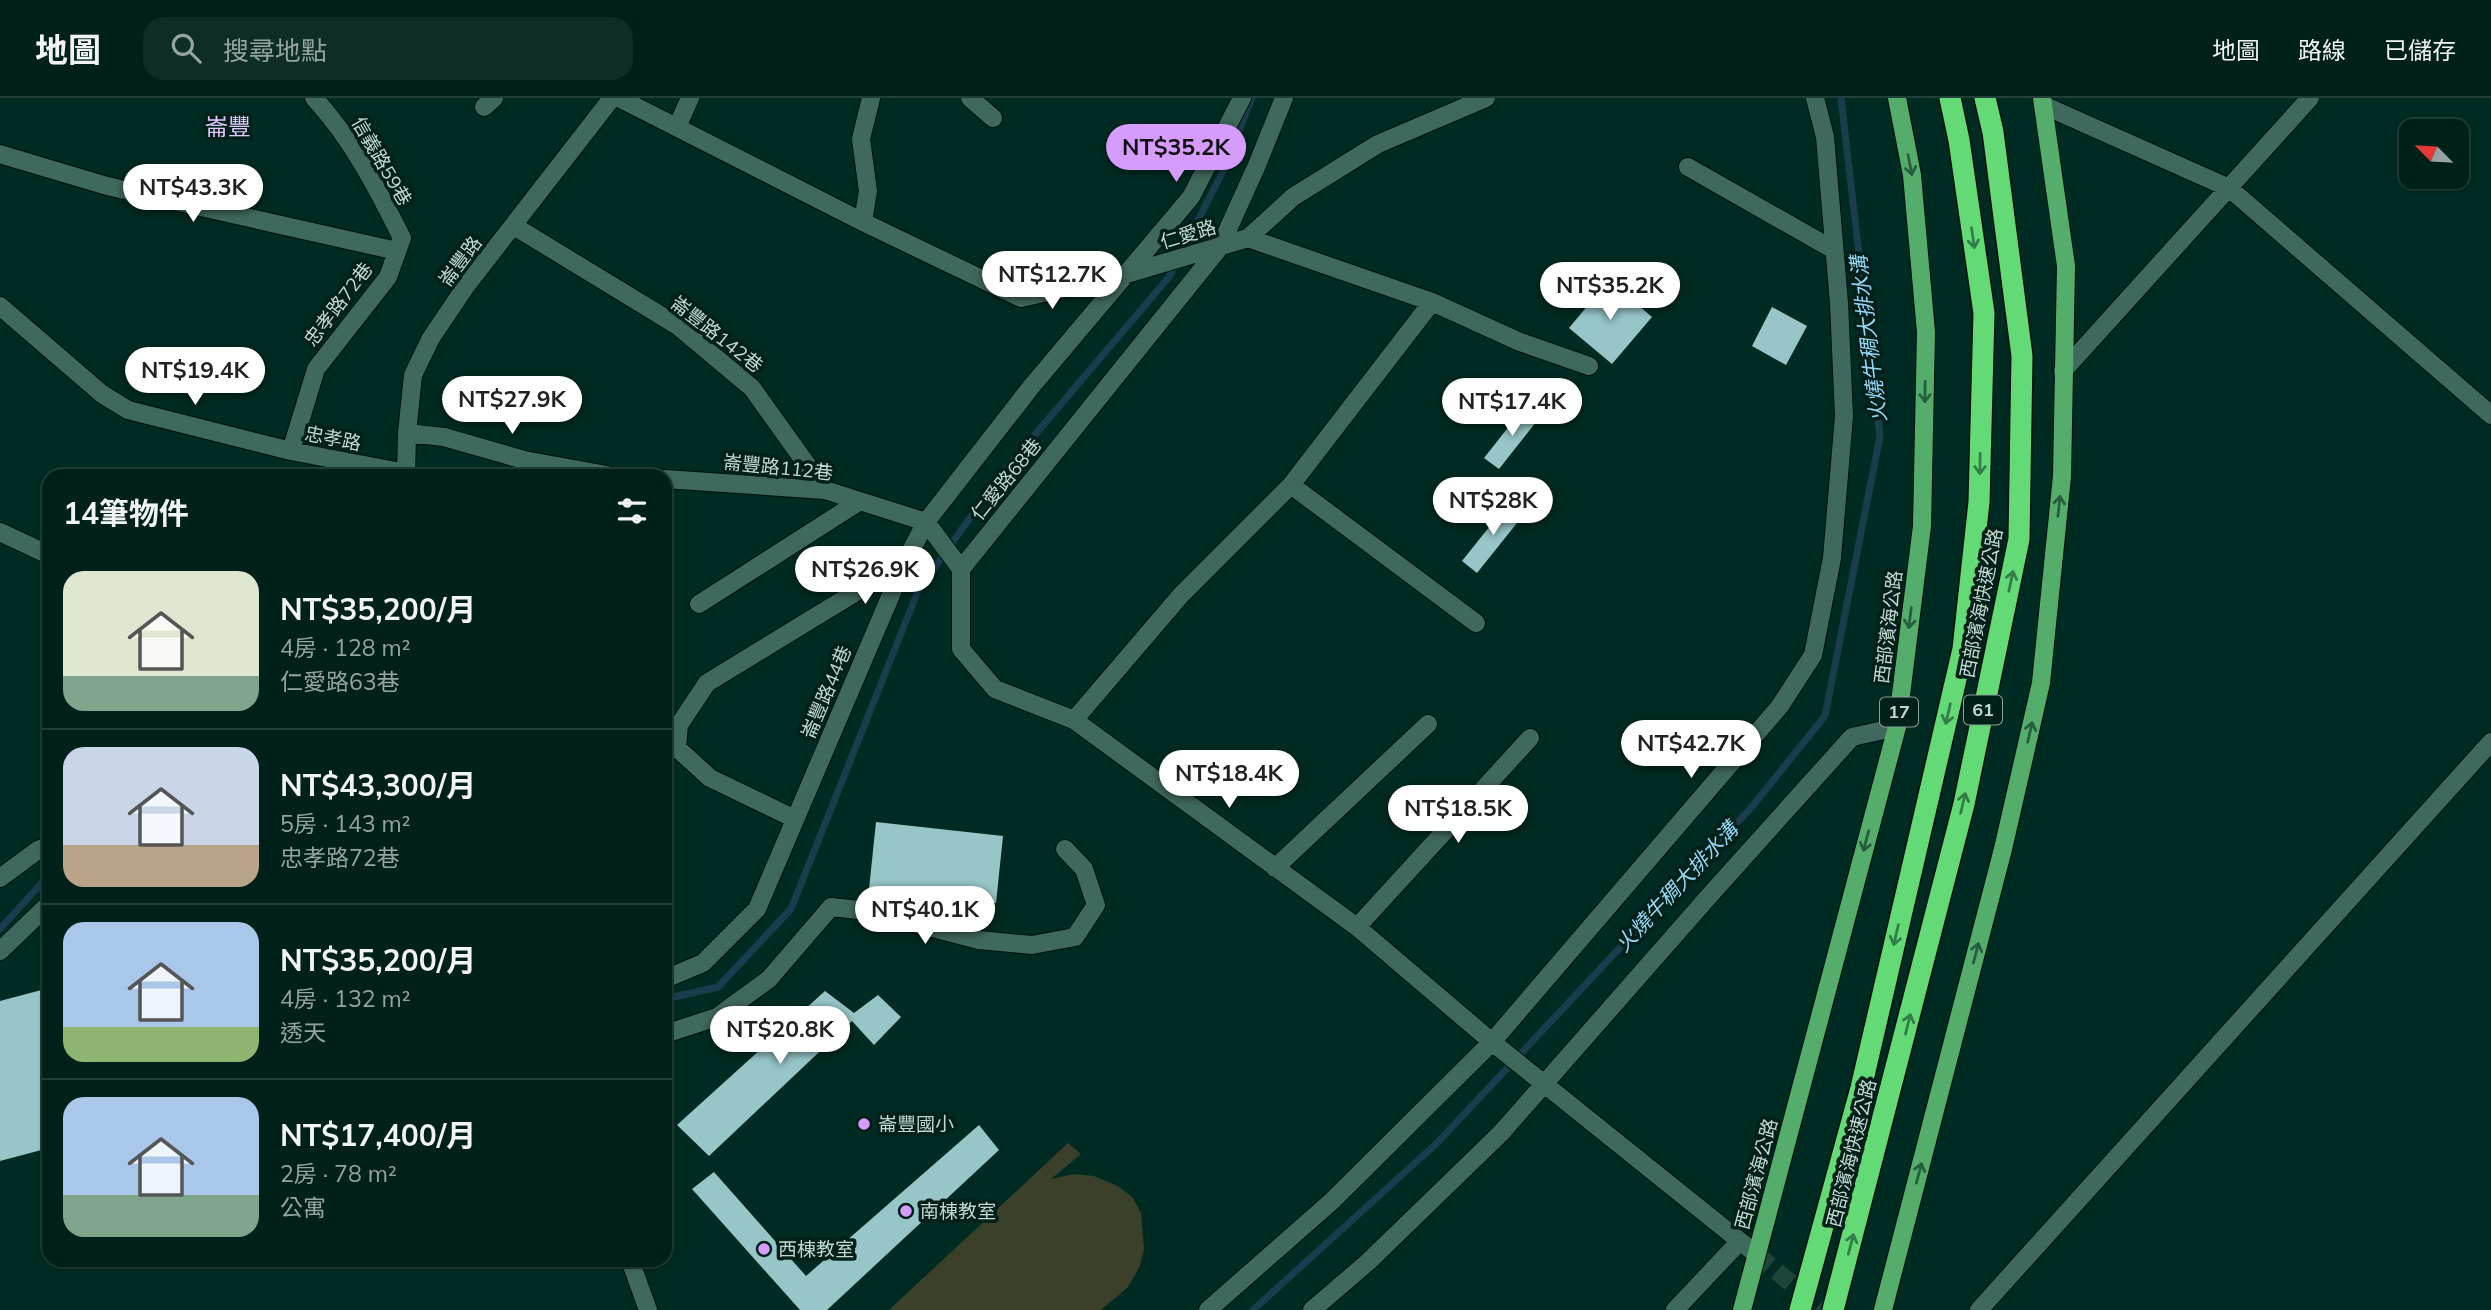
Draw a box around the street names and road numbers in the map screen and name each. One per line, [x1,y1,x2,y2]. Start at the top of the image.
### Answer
street label: 信義路59巷 [347,112,417,210]
street label: 仁愛路 [1157,214,1219,254]
street label: 崙豐路 [433,231,487,291]
street label: 忠孝路72巷 [299,257,377,351]
street label: 崙豐路142巷 [666,291,768,377]
street label: 忠孝路 [303,421,363,455]
street label: 仁愛路68巷 [966,433,1046,525]
street label: 崙豐路112巷 [722,449,834,485]
street label: 西部濱海快速公路 [1955,526,2007,680]
street label: 西部濱海公路 [1869,569,1907,685]
street label: 崙豐路44巷 [796,642,856,742]
road number: 61 [1964,696,2002,724]
road number: 17 [1880,698,1918,726]
street label: 西部濱海快速公路 [1821,1076,1881,1230]
street label: 西部濱海公路 [1730,1116,1782,1232]

